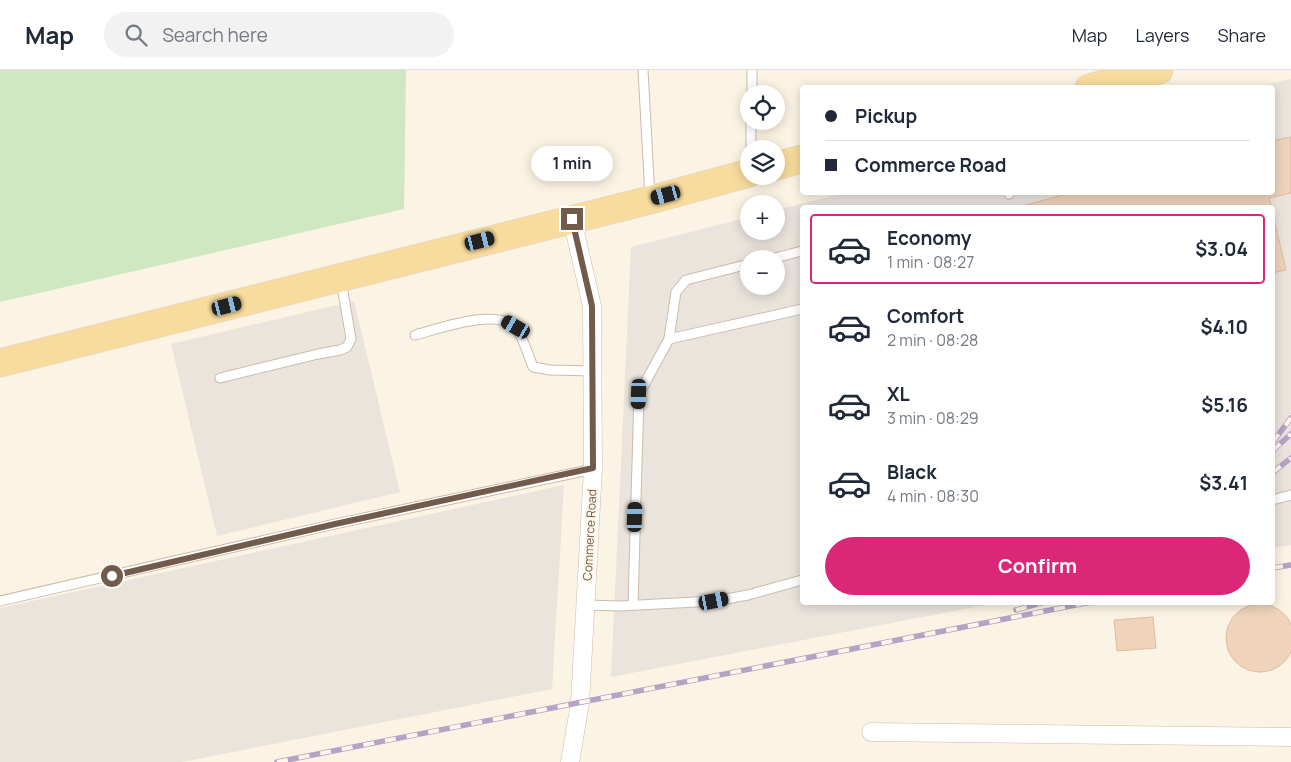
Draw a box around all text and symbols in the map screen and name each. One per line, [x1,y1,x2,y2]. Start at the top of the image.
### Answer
search box [104,12,454,57]
text: Map [25,18,74,51]
icon: search [122,21,150,49]
text: Search here [162,22,268,48]
text: Map [1072,23,1107,47]
text: Layers [1135,23,1189,47]
text: Share [1217,23,1266,47]
map controls [740,85,785,295]
button: locate [740,85,785,130]
text: Pickup [855,103,917,129]
button: layers [740,140,785,185]
callout: 1 min [531,146,613,182]
text: 1 min [552,152,592,174]
text: Commerce Road [855,152,1006,178]
car [649,184,682,206]
button: + [740,195,785,240]
route end [561,208,583,230]
text: Economy [887,225,971,251]
icon: car [827,227,872,272]
car [463,230,496,252]
text: $3.04 [1195,236,1248,262]
button: − [740,250,785,295]
text: 1 min · 08:27 [887,251,974,273]
car [210,295,243,317]
text: Comfort [887,303,964,329]
icon: car [827,305,872,350]
car [499,313,532,341]
text: $4.10 [1201,314,1248,340]
text: 2 min · 08:28 [887,329,978,351]
car [630,379,647,409]
text: XL [887,381,910,407]
icon: car [827,383,872,428]
text: $5.16 [1201,392,1248,418]
text: 3 min · 08:29 [887,407,979,429]
text: Black [887,459,936,485]
icon: car [827,461,872,506]
text: $3.41 [1199,470,1248,496]
text: 4 min · 08:30 [887,485,979,507]
street label: Commerce Road [579,489,600,581]
car [626,502,643,532]
button: Confirm [825,537,1250,595]
route start [101,565,123,587]
car [697,591,730,611]

